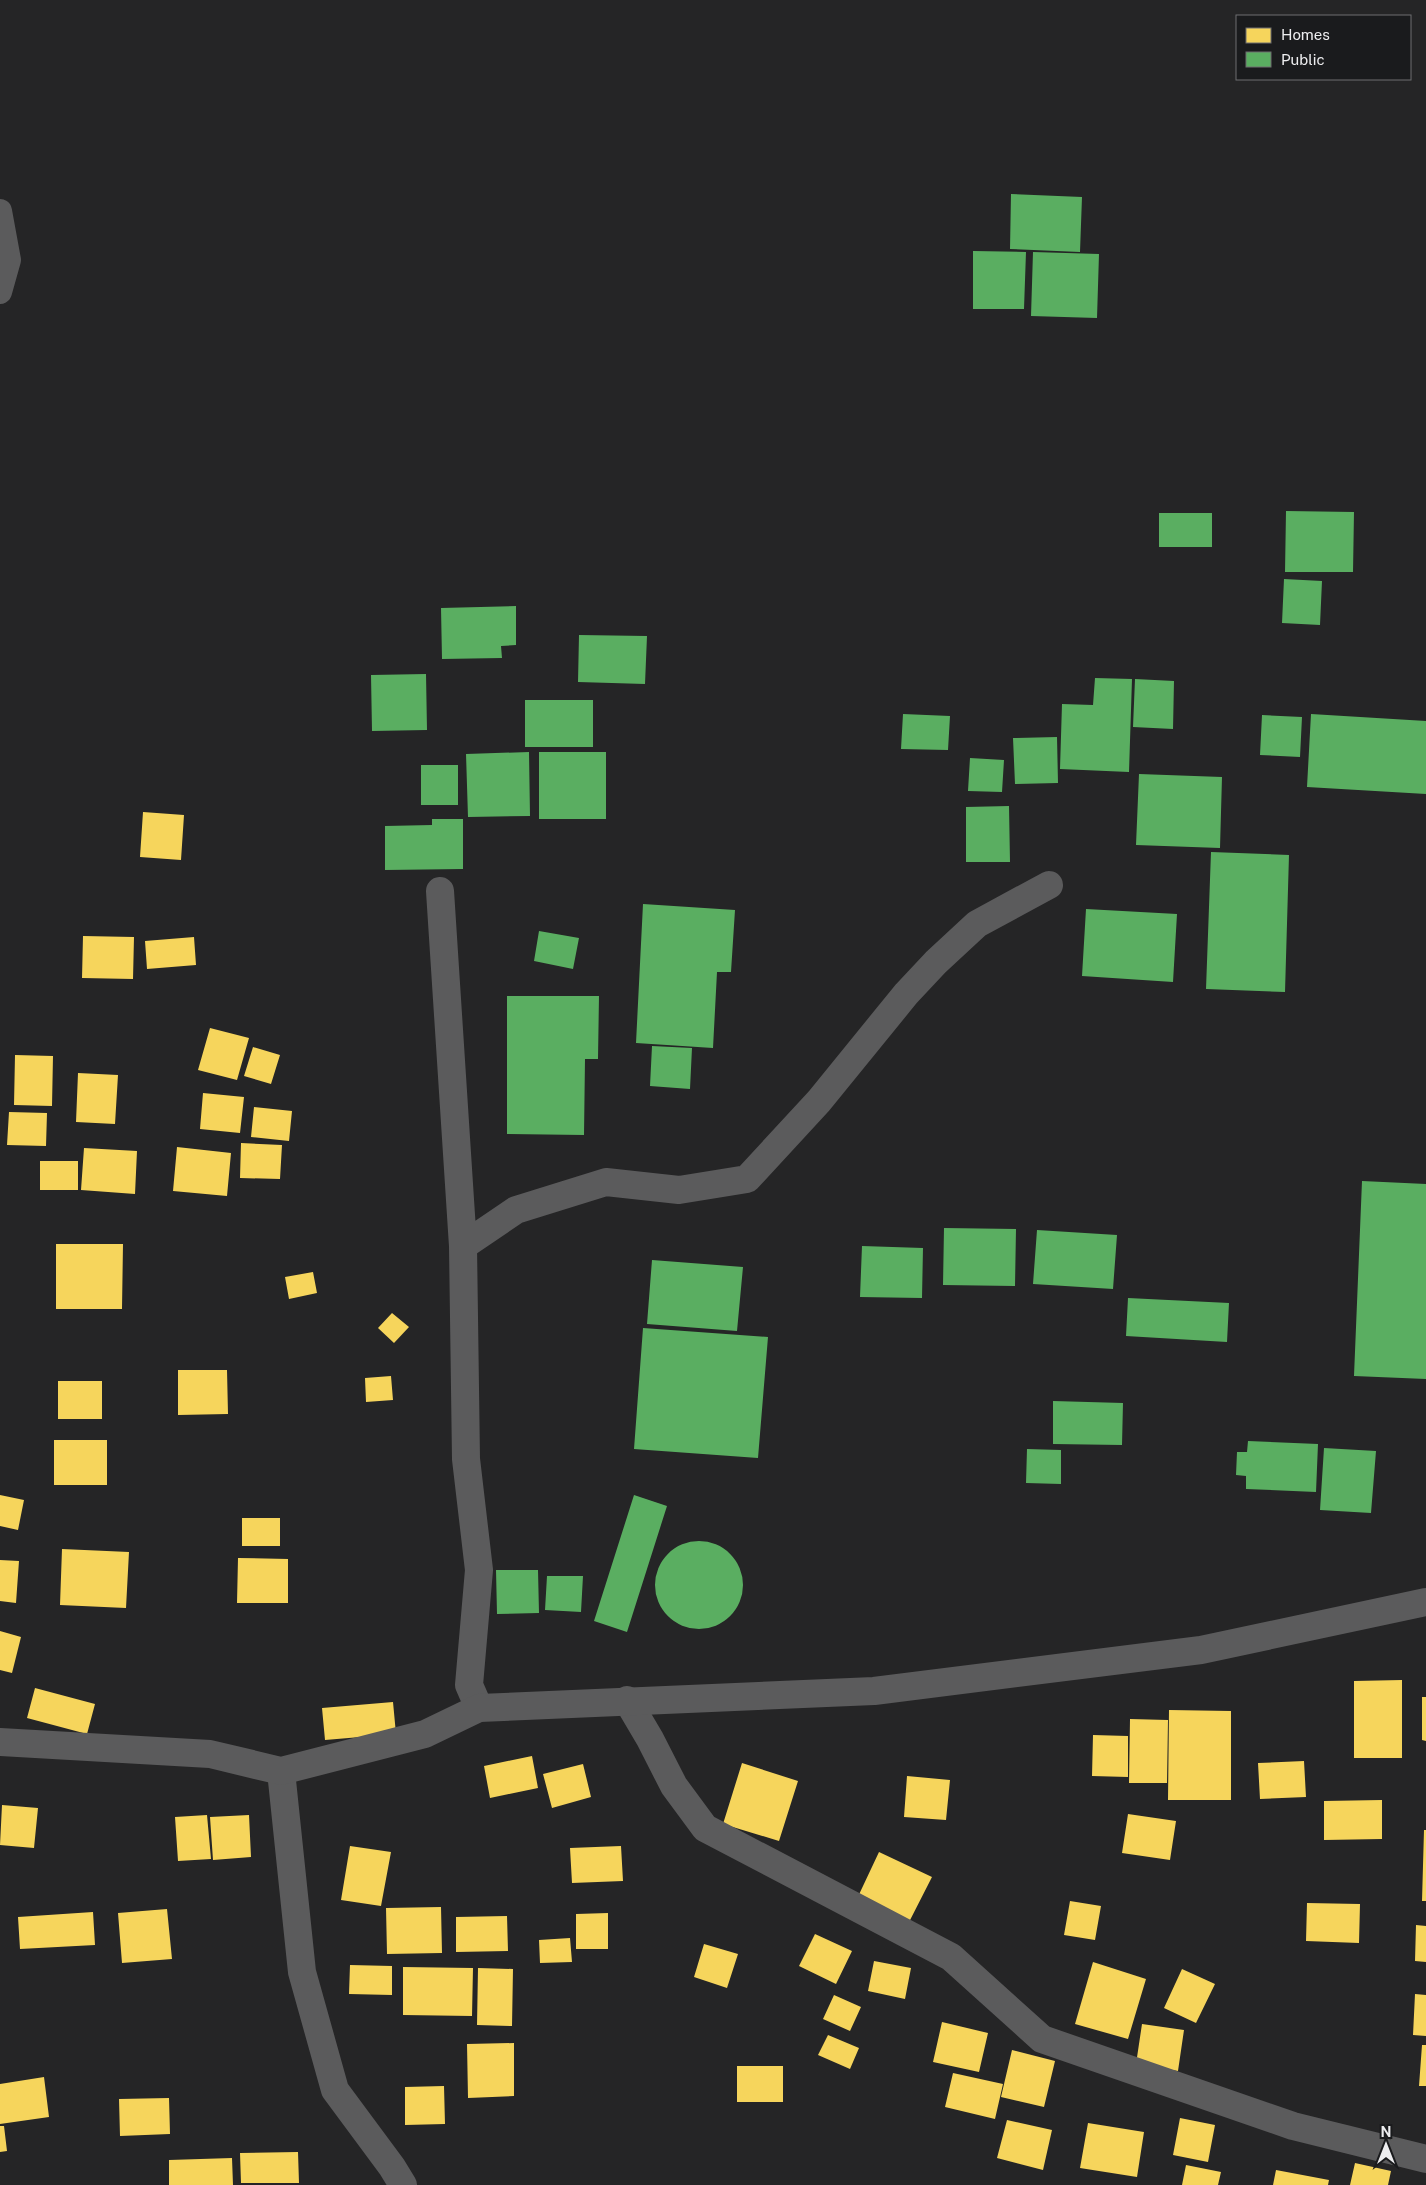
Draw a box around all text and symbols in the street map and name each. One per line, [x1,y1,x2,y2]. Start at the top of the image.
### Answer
legend [1236,15,1411,80]
text: Homes [1281,26,1330,43]
text: Public [1281,51,1325,68]
north arrow [1361,2120,1411,2170]
text: N [1381,2124,1391,2140]

